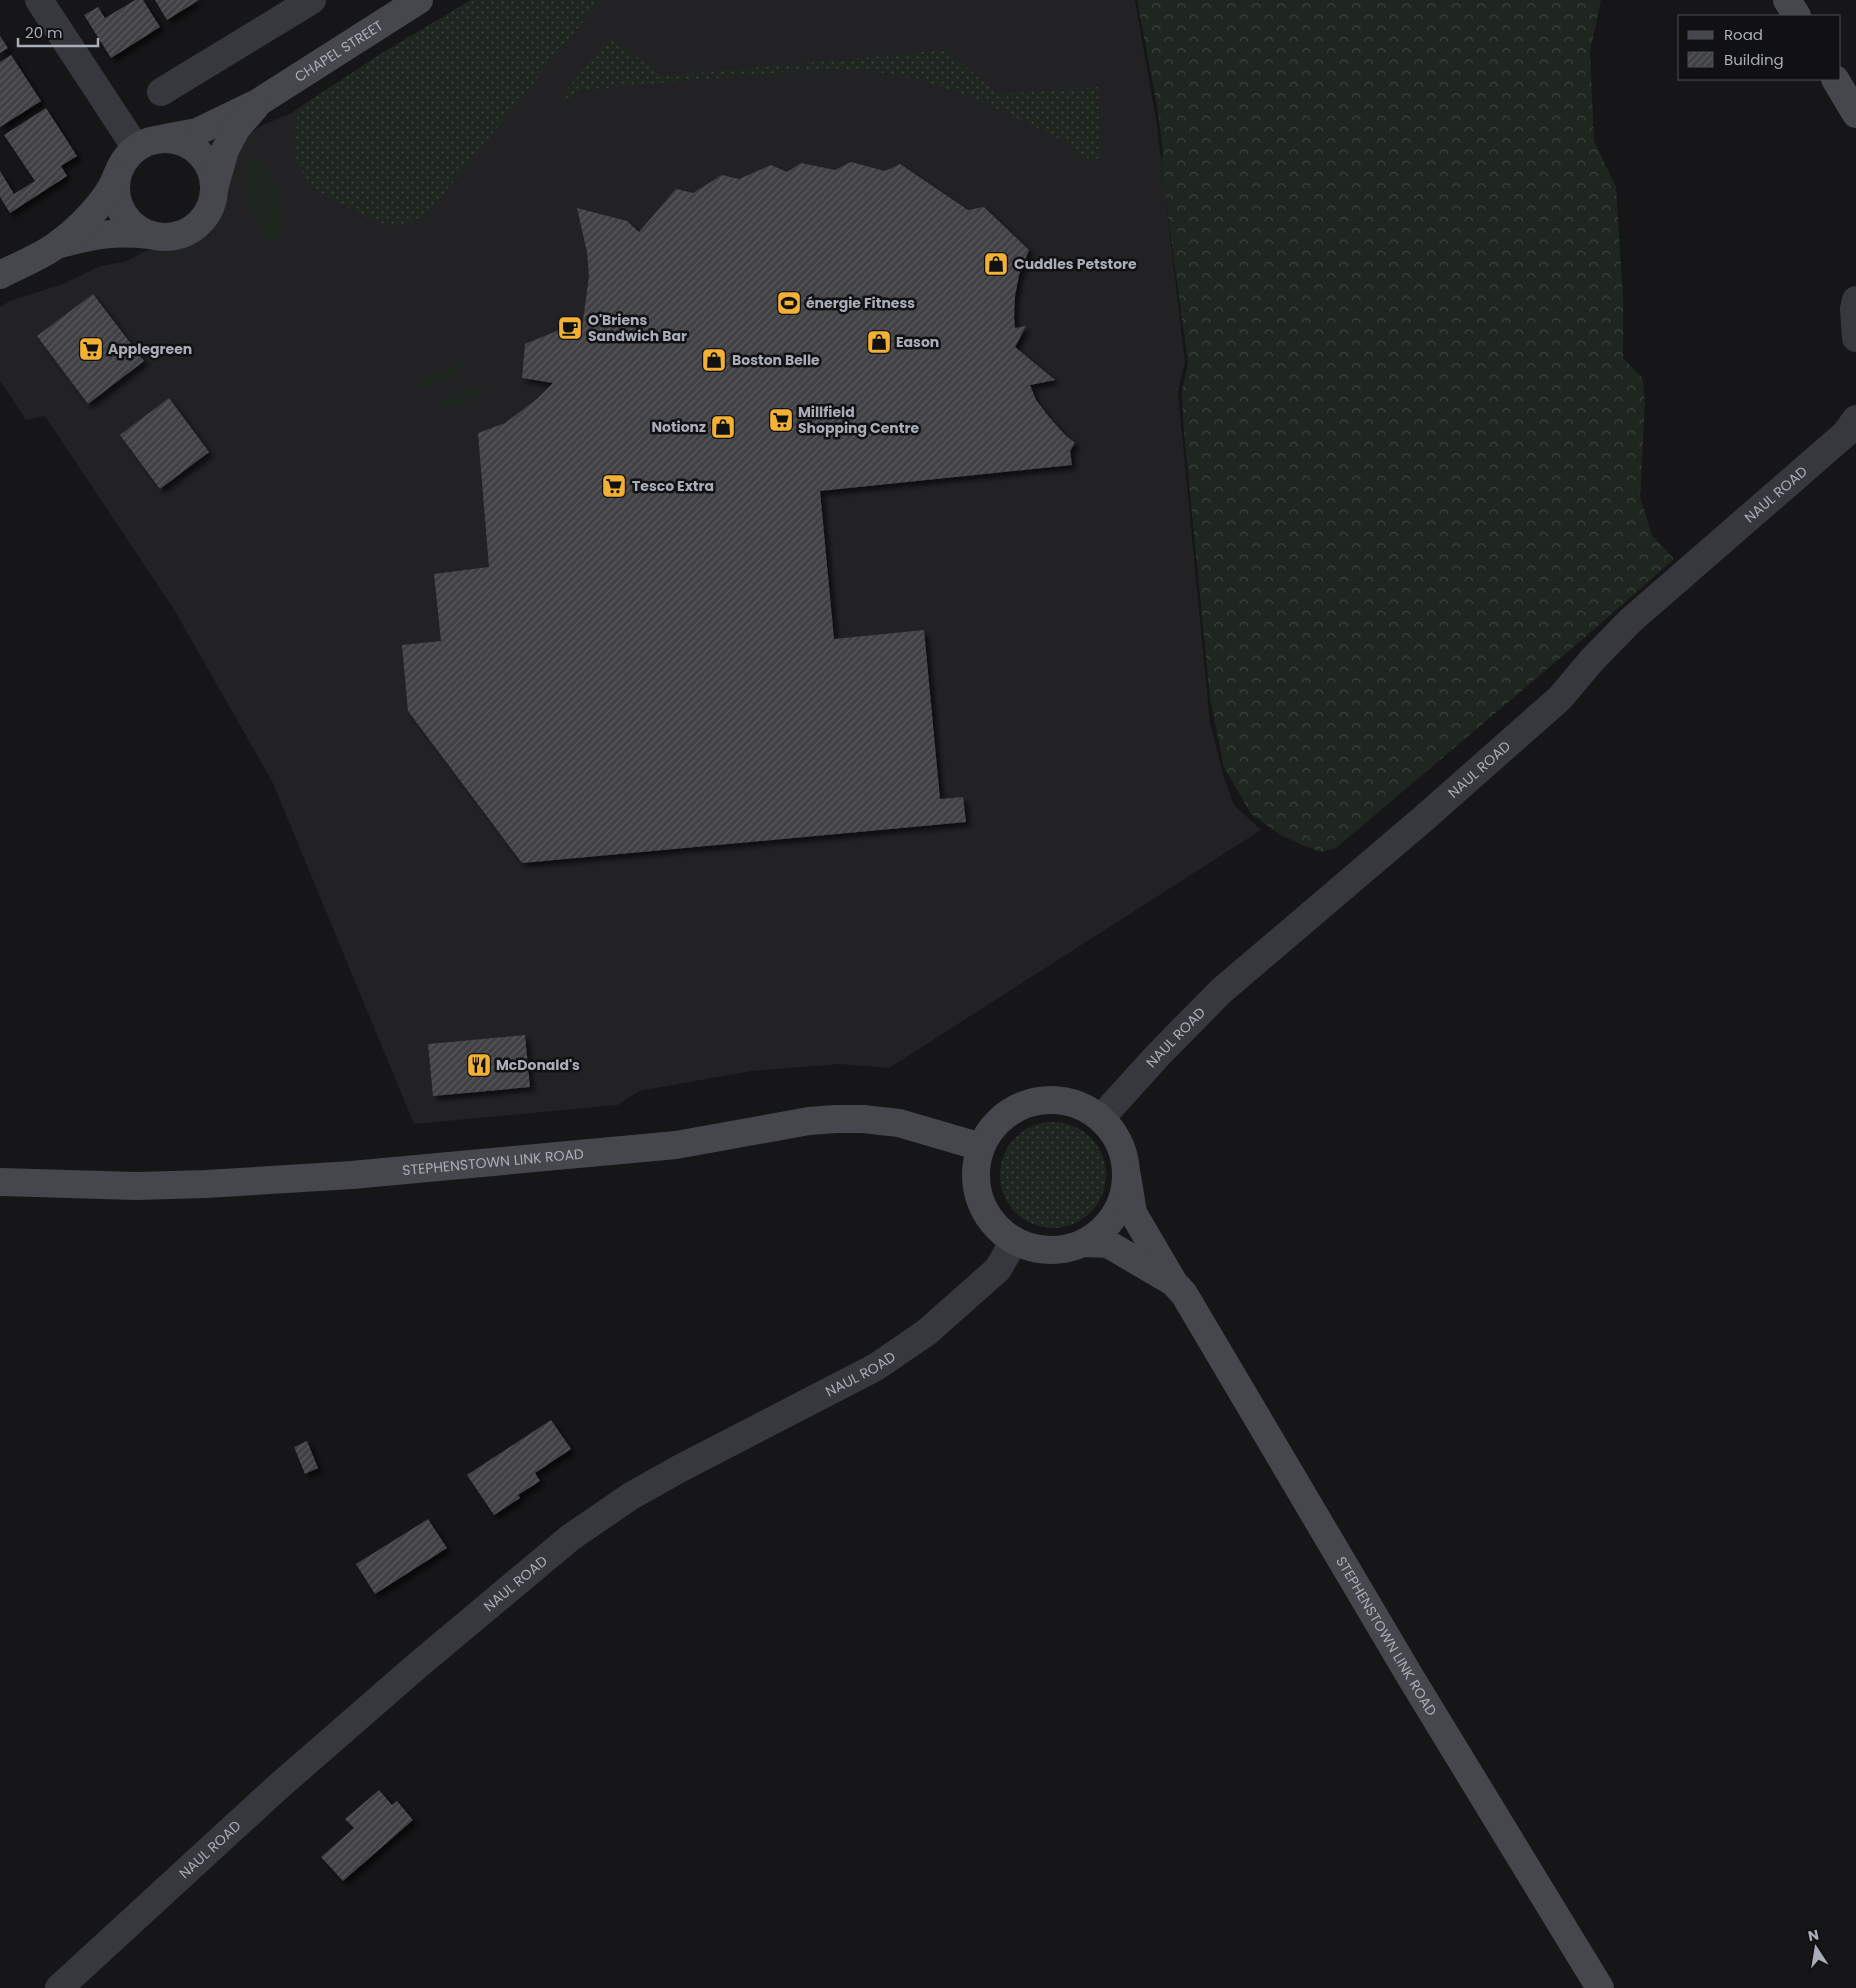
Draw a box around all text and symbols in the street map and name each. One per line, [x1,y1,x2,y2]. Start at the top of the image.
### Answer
scale bar [18,15,98,47]
street label: CHAPEL STREET [291,15,387,87]
legend [1678,15,1841,80]
text: 20 m [25,22,63,43]
text: Road [1724,24,1763,45]
text: Building [1724,49,1784,70]
shop icon: Cuddles Petstore [983,251,1009,277]
place label: Cuddles Petstore [1014,254,1137,274]
sports icon: énergie Fitness [776,290,802,316]
place label: énergie Fitness [806,293,915,313]
place label: O'Briens Sandwich Bar [588,310,687,346]
cafe icon: O'Briens Sandwich Bar [557,315,583,341]
shop icon: Eason [866,329,892,355]
place label: Eason [896,332,939,352]
supermarket icon: Applegreen [78,336,104,362]
place label: Applegreen [108,339,192,359]
shop icon: Boston Belle [701,347,727,373]
place label: Boston Belle [732,350,820,370]
place label: Millfield Shopping Centre [798,402,919,438]
supermarket icon: Millfield Shopping Centre [768,407,794,433]
shop icon: Notionz [710,414,736,440]
place label: Notionz [651,417,706,437]
street label: NAUL ROAD [1740,461,1811,527]
supermarket icon: Tesco Extra [601,473,627,499]
place label: Tesco Extra [632,476,714,496]
street label: NAUL ROAD [1444,736,1515,803]
street label: NAUL ROAD [1141,1002,1210,1072]
restaurant icon: McDonald's [466,1052,492,1078]
place label: McDonald's [496,1055,580,1075]
street label: STEPHENSTOWN LINK ROAD [401,1144,585,1180]
street label: NAUL ROAD [822,1346,900,1402]
street label: NAUL ROAD [479,1551,552,1616]
street label: STEPHENSTOWN LINK ROAD [1331,1553,1442,1720]
street label: NAUL ROAD [175,1816,245,1883]
north arrow [1791,1923,1841,1973]
text: N [1806,1924,1821,1946]

